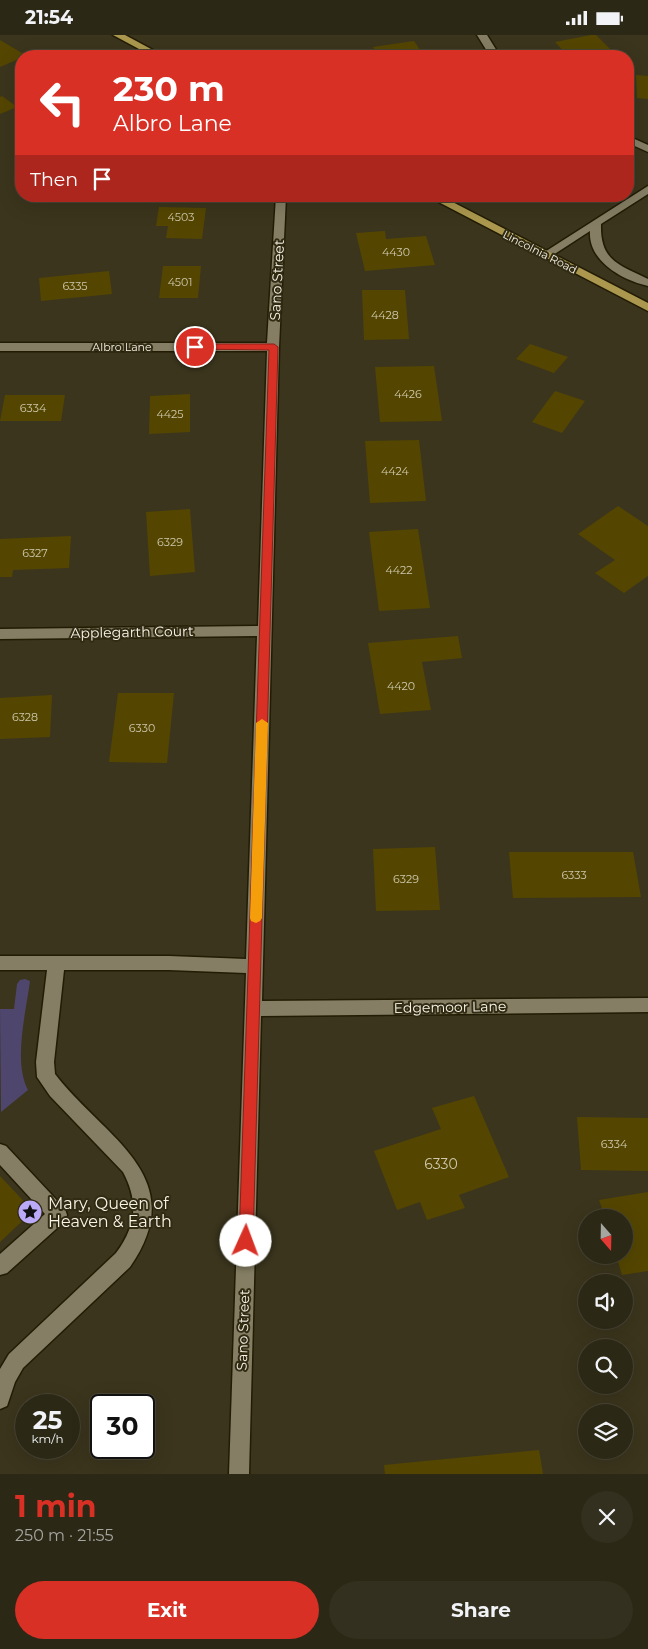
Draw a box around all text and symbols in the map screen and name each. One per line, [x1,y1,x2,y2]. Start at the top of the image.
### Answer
text: 21:54 [25,6,73,29]
text: 230 m [113,67,225,110]
icon: left [30,70,95,135]
text: Albro Lane [113,110,232,137]
icon: arrive [88,165,116,193]
text: Then [30,168,78,191]
house number: 4503 [168,210,194,224]
street label: Lincolnia Road [501,227,579,277]
street label: Sano Street [266,239,288,321]
house number: 4430 [382,245,410,259]
house number: 4501 [168,275,192,289]
house number: 6335 [62,279,88,293]
house number: 4428 [371,308,399,322]
pin [174,326,216,368]
icon: arrive [181,333,209,361]
street label: Albro Lane [92,340,152,354]
house number: 4426 [394,387,422,401]
house number: 6334 [20,401,47,415]
house number: 4425 [157,407,184,421]
house number: 4424 [381,464,410,478]
house number: 6329 [157,535,183,549]
house number: 6327 [22,546,48,560]
house number: 4422 [385,563,413,577]
street label: Applegarth Court [70,622,194,642]
house number: 4420 [387,679,415,693]
house number: 6328 [12,710,38,724]
house number: 6330 [129,721,155,735]
house number: 6333 [561,868,587,882]
house number: 6329 [393,872,419,886]
street label: Edgemoor Lane [393,997,507,1017]
house number: 6334 [601,1137,628,1151]
house number: 6330 [424,1155,458,1173]
place label: Mary, Queen of Heaven & Earth [48,1194,172,1231]
place icon: Mary, Queen of Heaven & Earth [17,1199,43,1225]
north arrow [578,1209,632,1264]
map controls [578,1209,633,1459]
position arrow [219,1214,271,1266]
button: sound [578,1274,633,1329]
street label: Sano Street [233,1289,253,1371]
button: search [578,1339,633,1394]
speed limit sign: 30 [90,1394,155,1459]
button: layers [578,1404,633,1459]
text: 25 [33,1405,62,1435]
text: km/h [31,1431,64,1446]
text: 1 min [15,1488,96,1525]
button: close [581,1491,633,1543]
text: 250 m · 21:55 [15,1526,114,1545]
button: Exit [15,1581,319,1639]
button: Share [329,1581,633,1639]

